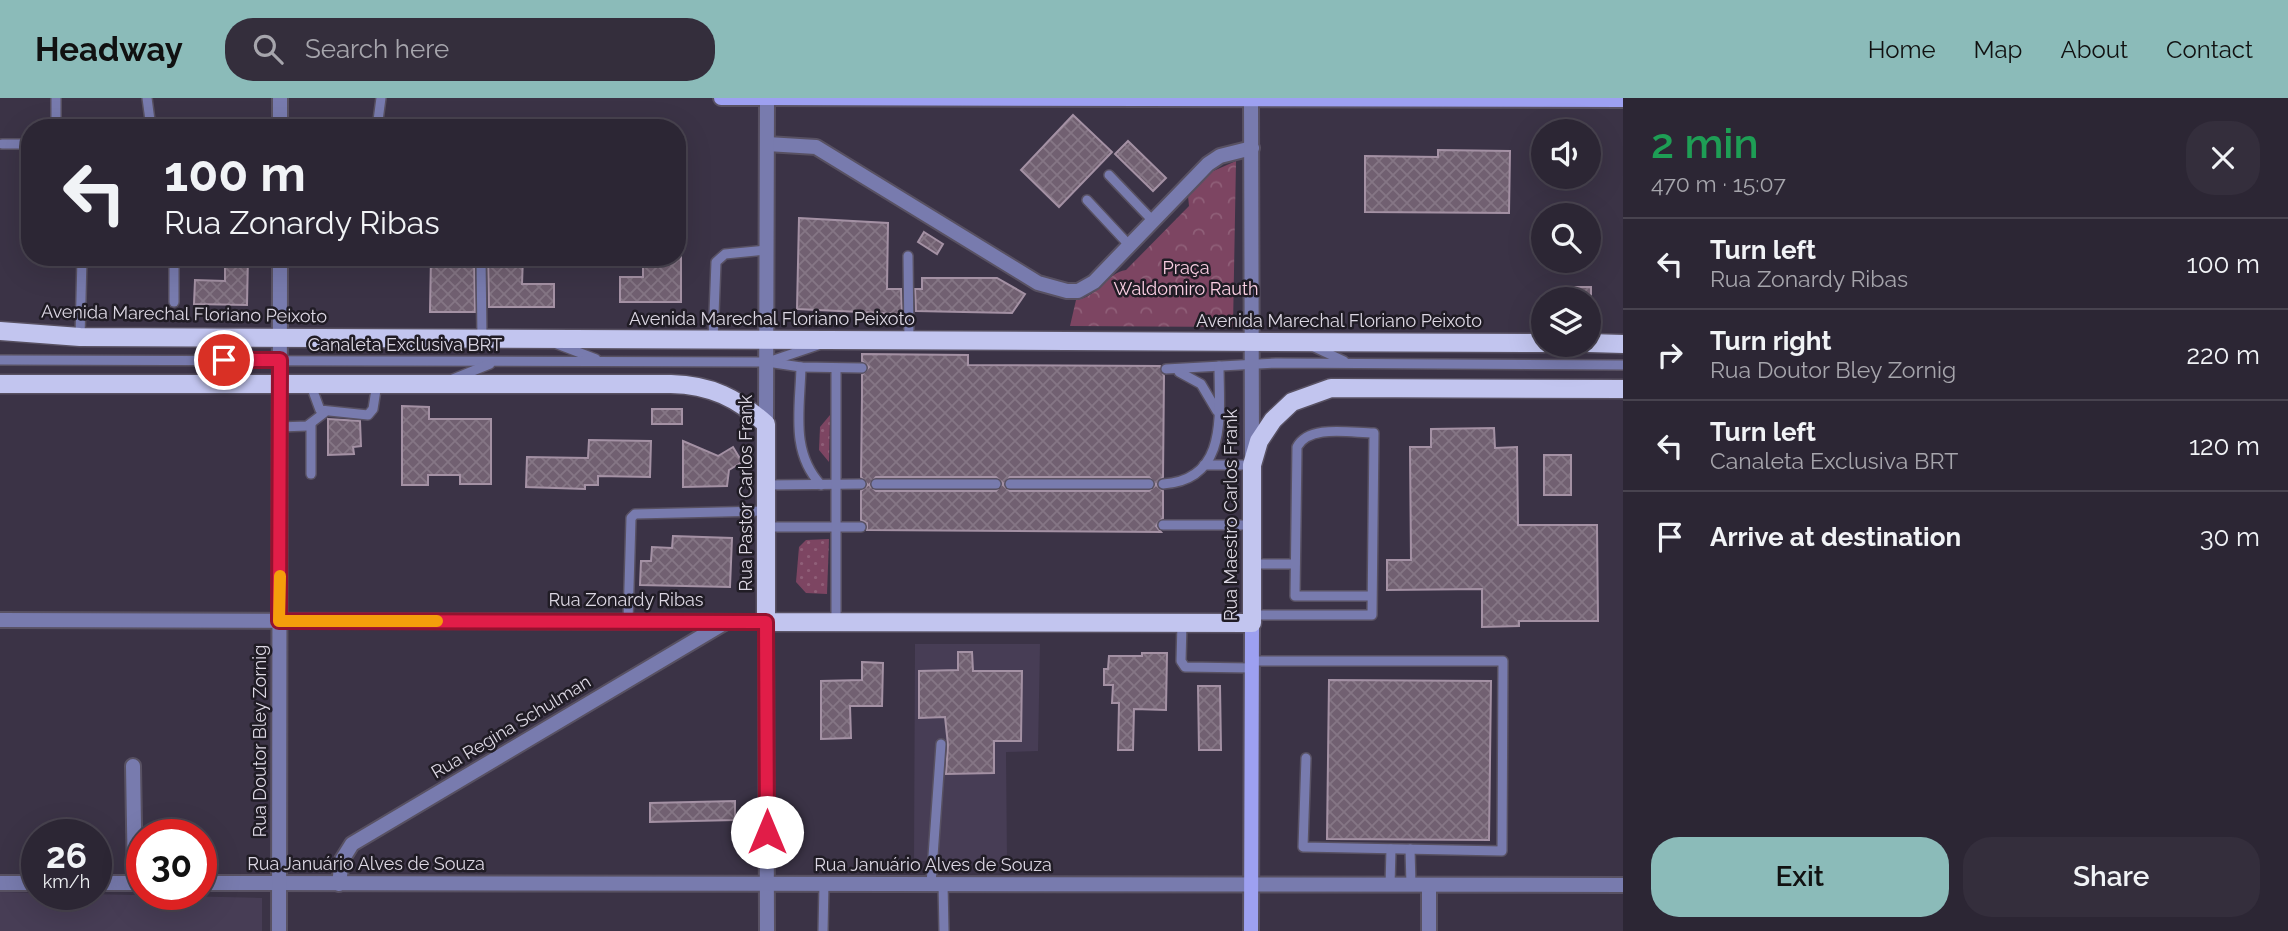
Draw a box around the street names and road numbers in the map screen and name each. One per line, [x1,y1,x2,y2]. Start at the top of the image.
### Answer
street label: Avenida Marechal Floriano Peixoto [41,301,327,326]
street label: Avenida Marechal Floriano Peixoto [629,308,915,329]
street label: Avenida Marechal Floriano Peixoto [1196,310,1482,331]
street label: Canaleta Exclusiva BRT [308,334,502,355]
street label: Rua Pastor Carlos Frank [735,394,756,591]
street label: Rua Maestro Carlos Frank [1220,408,1241,621]
street label: Rua Zonardy Ribas [548,589,704,610]
street label: Rua Doutor Bley Zornig [249,645,270,837]
street label: Rua Regina Schulman [427,671,594,783]
street label: Rua Januário Alves de Souza [247,853,485,874]
street label: Rua Januário Alves de Souza [814,854,1052,875]

